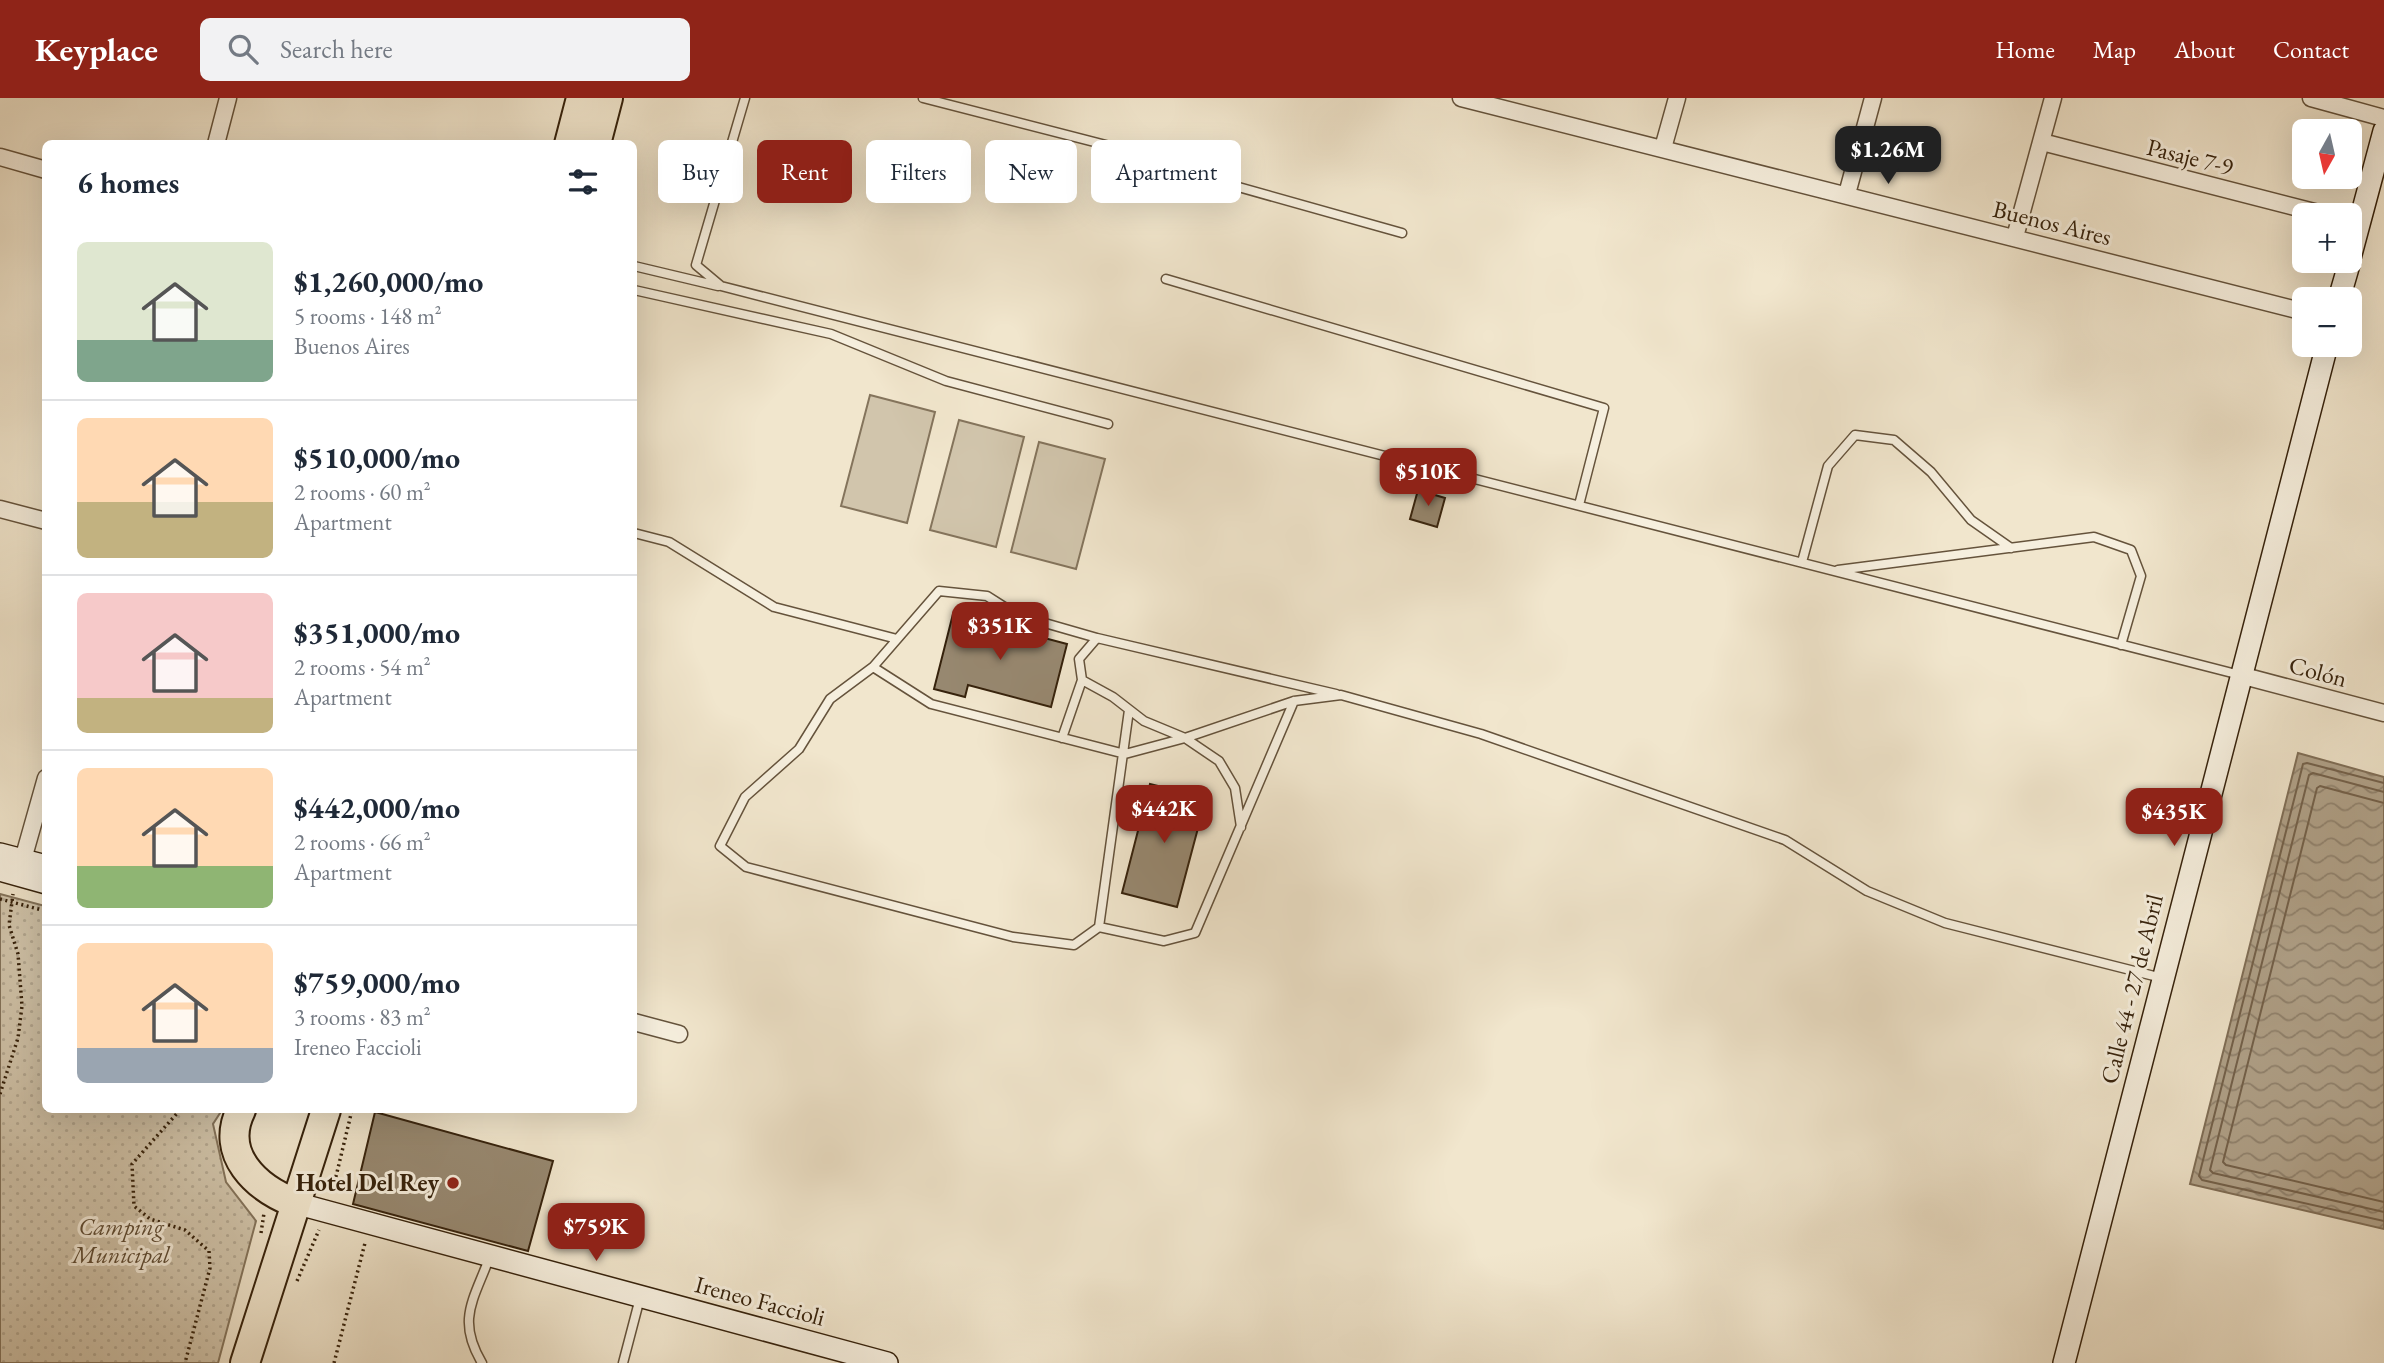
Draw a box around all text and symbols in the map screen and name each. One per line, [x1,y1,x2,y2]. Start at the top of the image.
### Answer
search box [200,18,690,81]
text: Keyplace [35,28,158,71]
icon: search [224,30,262,68]
text: Search here [280,32,393,66]
text: Home [1995,34,2055,65]
text: Map [2093,34,2136,65]
text: About [2174,34,2235,65]
text: Contact [2273,34,2349,65]
north arrow [2292,119,2362,189]
map controls [2292,119,2362,357]
pin: $1.26M [1831,126,1945,186]
street label: Pasaje 7-9 [2144,131,2237,182]
text: $1.26M [1851,134,1925,164]
chip: Buy [658,140,743,203]
chip: Rent [757,140,852,203]
chip: Filters [866,140,971,203]
chip: New [985,140,1077,203]
chip: Apartment [1091,140,1241,203]
text: 6 homes [77,163,179,202]
icon: filters [564,163,602,201]
street label: Buenos Aires [1990,193,2114,252]
button: + [2292,203,2362,273]
text: $1,260,000/mo [294,262,483,301]
icon: home [133,270,217,354]
button: − [2292,287,2362,357]
text: 5 rooms · 148 m² [294,301,442,331]
text: Buenos Aires [294,331,410,361]
text: $510,000/mo [294,438,460,477]
icon: home [133,446,217,530]
pin: $510K [1379,448,1477,508]
text: $510K [1396,456,1460,486]
text: 2 rooms · 60 m² [294,477,431,507]
text: Apartment [294,507,392,537]
pin: $351K [951,602,1049,662]
text: $351K [968,610,1032,640]
text: $351,000/mo [294,613,460,652]
icon: home [133,621,217,705]
street label: Colón [2286,649,2351,694]
text: 2 rooms · 54 m² [294,652,431,682]
text: Apartment [294,682,392,712]
pin: $442K [1115,786,1213,845]
text: $442,000/mo [294,788,460,827]
pin: $435K [2125,788,2223,848]
text: $442K [1132,793,1196,823]
icon: home [133,796,217,880]
text: $435K [2142,796,2206,826]
text: 2 rooms · 66 m² [294,827,431,857]
text: Apartment [294,857,392,887]
street label: Calle 44 - 27 de Abril [2093,891,2170,1087]
text: $759,000/mo [294,963,460,1002]
icon: home [133,971,217,1055]
text: 3 rooms · 83 m² [294,1002,431,1032]
text: Ireneo Faccioli [294,1032,422,1062]
place label: Hotel Del Rey [296,1167,439,1199]
marker: Hotel Del Rey [445,1175,461,1191]
pin: $759K [547,1204,645,1263]
park label: Camping Municipal [70,1211,171,1270]
text: $759K [564,1211,628,1241]
street label: Ireneo Faccioli [692,1268,829,1333]

